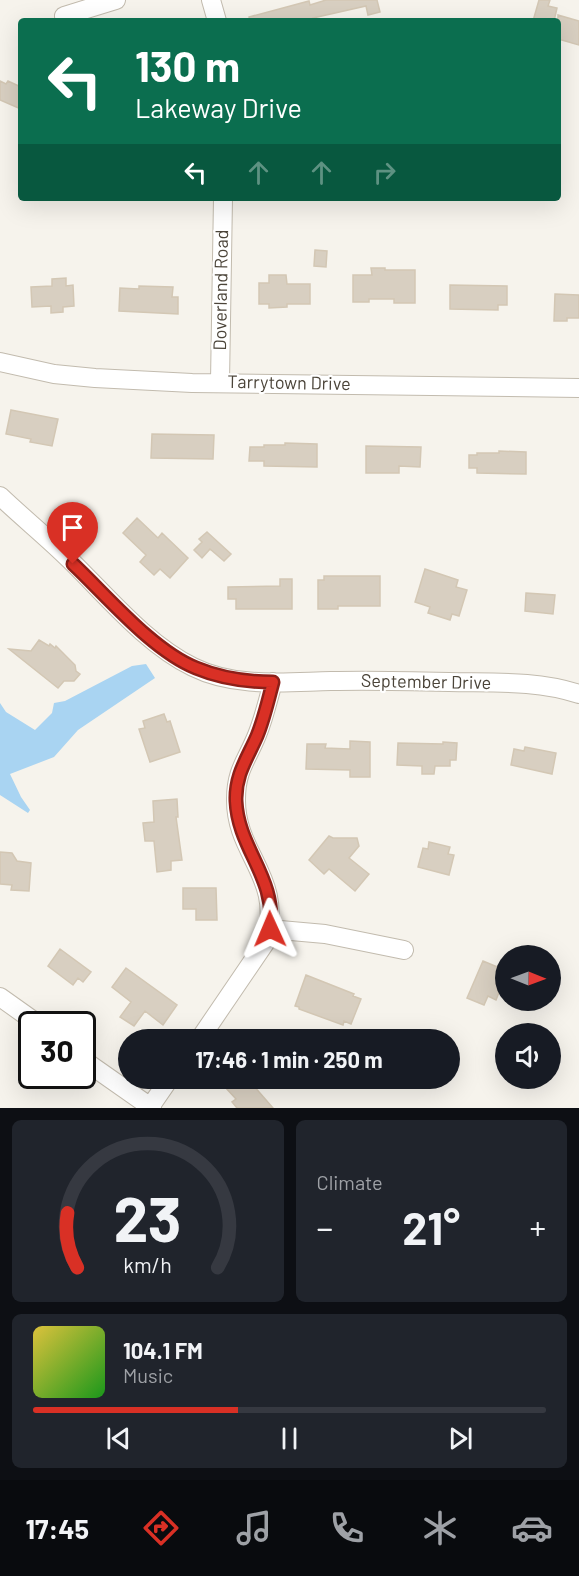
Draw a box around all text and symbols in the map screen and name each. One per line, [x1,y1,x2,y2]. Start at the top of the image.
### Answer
text: 130 m [135,40,240,90]
icon: left [36,42,114,120]
text: Lakeway Drive [135,91,302,123]
icon: left [179,156,212,189]
icon: ahead [242,156,275,189]
icon: ahead [305,156,338,189]
icon: right [368,156,401,189]
street label: Doverland Road [208,229,232,351]
street label: Tarrytown Drive [227,370,351,394]
pin [47,502,98,564]
icon: arrive [56,511,89,544]
street label: September Drive [361,669,491,693]
position arrow [238,897,302,961]
north arrow [495,945,561,1011]
map controls [495,945,561,1089]
speed limit sign: 30 [18,1011,96,1089]
button: sound [495,1023,561,1089]
text: 17:46 · 1 min · 250 m [195,1046,383,1072]
text: Climate [317,1170,383,1194]
text: 23 [114,1180,182,1254]
text: 21° [402,1200,460,1254]
text: − [317,1207,333,1247]
text: + [530,1207,546,1247]
text: km/h [123,1252,172,1277]
text: 104.1 FM [123,1337,203,1363]
text: Music [123,1363,173,1387]
icon: previous [102,1422,135,1455]
icon: pause [273,1422,306,1455]
icon: next [444,1422,477,1455]
icon: directions [140,1507,182,1549]
icon: music [233,1507,275,1549]
icon: phone [326,1507,368,1549]
icon: climate [419,1507,461,1549]
icon: car [511,1507,553,1549]
text: 17:45 [25,1512,89,1544]

